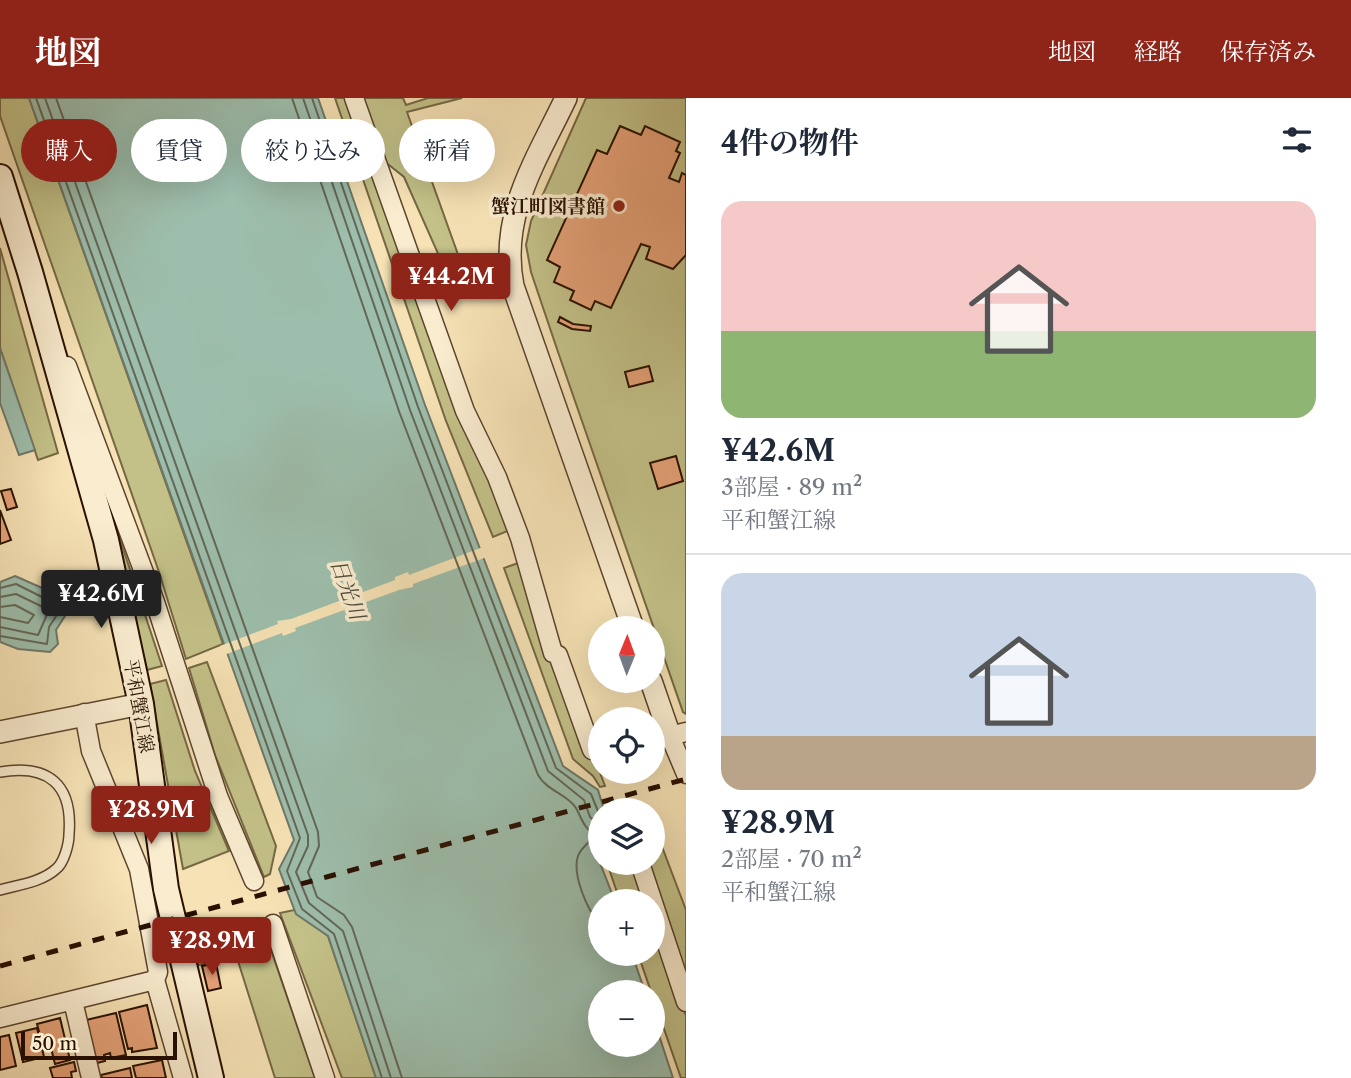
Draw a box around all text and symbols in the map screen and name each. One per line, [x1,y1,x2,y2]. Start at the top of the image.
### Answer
text: 地図 [35,32,101,73]
text: 地図 [1048,37,1096,66]
text: 経路 [1134,37,1182,66]
text: 保存済み [1220,37,1316,66]
chip: 購入 [21,119,117,182]
chip: 賃貸 [131,119,227,182]
chip: 絞り込み [241,119,385,182]
chip: 新着 [399,119,495,182]
icon: filters [1278,121,1316,159]
text: 4件の物件 [721,124,859,161]
place label: 蟹江町図書館 [491,195,605,218]
marker: 蟹江町図書館 [611,198,627,214]
icon: home [956,246,1082,372]
pin: ¥44.2M [394,254,508,313]
text: ¥44.2M [407,262,495,290]
text: ¥42.6M [721,432,835,469]
text: 3部屋 · 89 m² [721,473,862,501]
text: 平和蟹江線 [721,506,836,534]
water label: 日光川 [325,555,371,625]
pin: ¥42.6M [44,570,158,630]
text: ¥42.6M [57,579,145,607]
north arrow [588,616,665,693]
map controls [588,616,665,1057]
icon: home [956,618,1082,744]
street label: 平和蟹江線 [119,657,159,755]
button: locate [588,707,665,784]
pin: ¥28.9M [94,786,208,846]
text: ¥28.9M [107,795,195,823]
button: layers [588,798,665,875]
text: ¥28.9M [721,804,835,841]
text: 2部屋 · 70 m² [721,845,862,873]
text: 平和蟹江線 [721,878,836,906]
button: + [588,889,665,966]
pin: ¥28.9M [155,918,269,977]
text: ¥28.9M [168,926,256,954]
button: − [588,980,665,1057]
scale bar [21,1029,177,1061]
text: 50 m [32,1032,77,1055]

